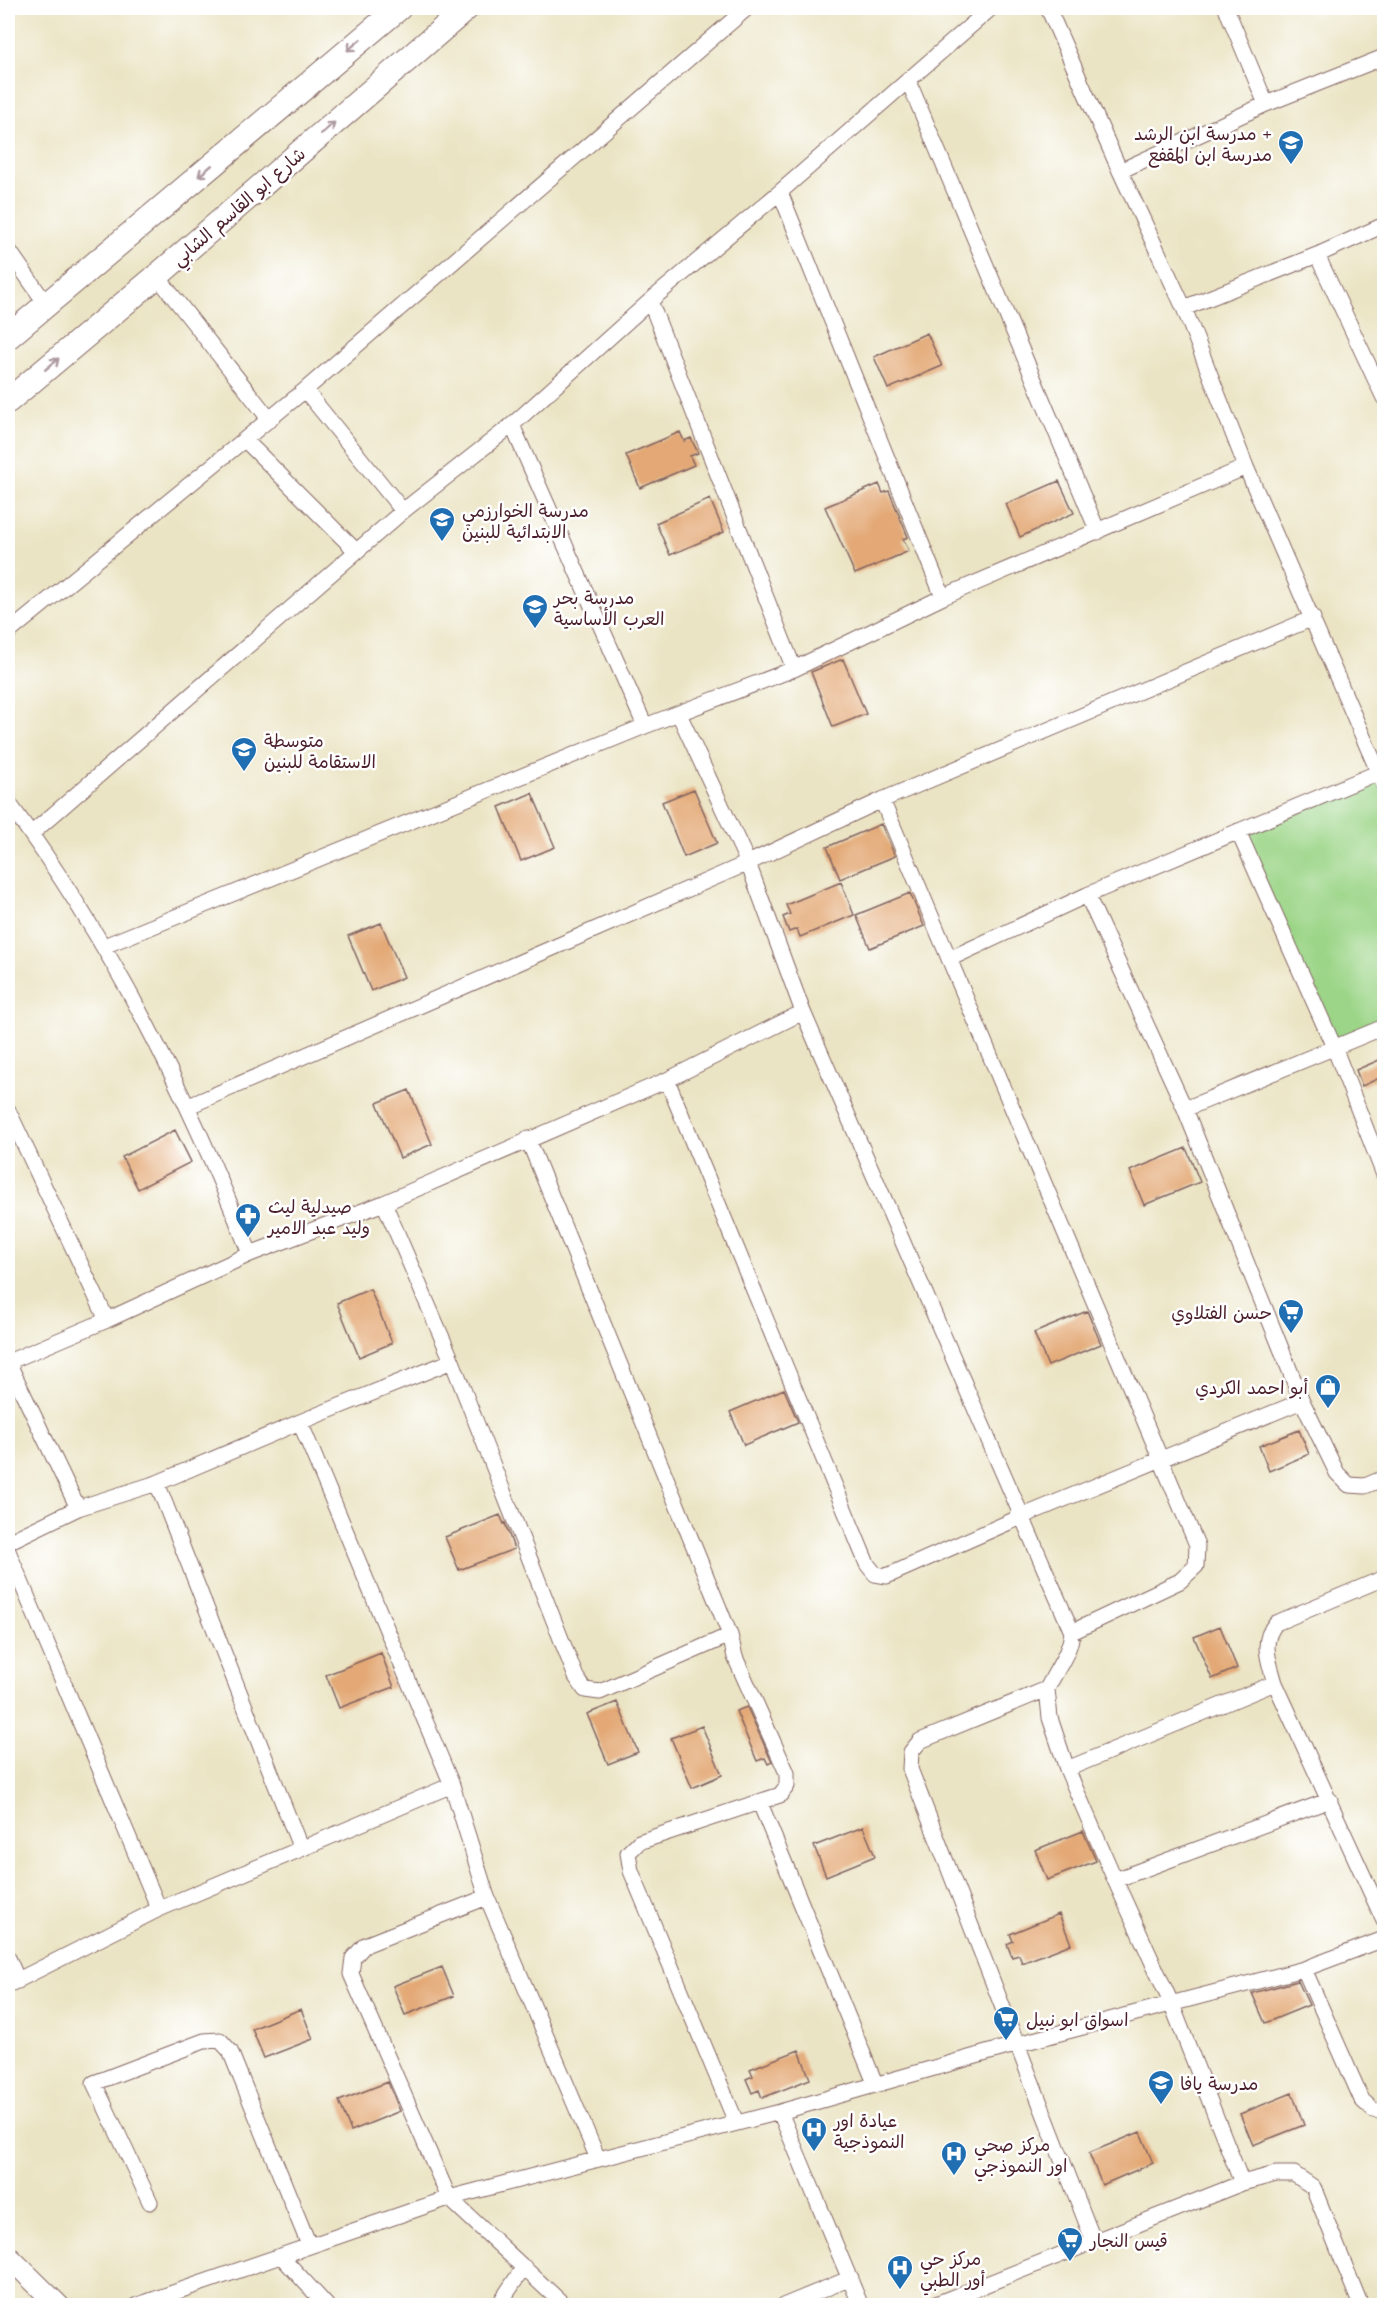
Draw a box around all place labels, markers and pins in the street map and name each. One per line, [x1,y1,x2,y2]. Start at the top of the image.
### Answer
place label: مدرسة ابن الرشد + مدرسة ابن المقفع [1134,121,1272,168]
school or university icon: مدرسة ابن الرشد + مدرسة ابن المقفع [1276,128,1306,166]
place label: مدرسة الخوارزمي الابتدائية للبنين [462,498,589,543]
school or university icon: مدرسة الخوارزمي الابتدائية للبنين [427,505,457,543]
place label: مدرسة بحر العرب الأساسية [552,585,664,630]
school or university icon: مدرسة بحر العرب الأساسية [520,592,550,630]
place label: متوسطة الاستقامة للبنين [264,728,376,773]
school or university icon: متوسطة الاستقامة للبنين [229,735,259,773]
place label: صيدلية ليث وليد عبد الامير [266,1194,370,1239]
pharmacy icon: صيدلية ليث وليد عبد الامير [233,1201,263,1239]
supermarket icon: حسن الفتلاوي [1276,1297,1306,1335]
place label: حسن الفتلاوي [1171,1300,1272,1326]
shop icon: أبو احمد الكردي [1313,1372,1343,1410]
place label: أبو احمد الكردي [1195,1375,1309,1401]
supermarket icon: اسواق ابو نبيل [991,2004,1021,2042]
place label: اسواق ابو نبيل [1026,2007,1128,2031]
school or university icon: مدرسة يافا [1146,2068,1176,2106]
place label: مدرسة يافا [1180,2071,1258,2095]
place label: عيادة اور النموذجية [832,2108,905,2153]
hospital icon: عيادة اور النموذجية [799,2115,829,2153]
place label: مركز صحي اور النموذجي [974,2132,1067,2182]
hospital icon: مركز صحي اور النموذجي [939,2139,969,2177]
supermarket icon: قيس النجار [1055,2225,1085,2263]
place label: قيس النجار [1088,2228,1168,2252]
place label: مركز حي أور الطبي [920,2246,986,2296]
hospital icon: مركز حي أور الطبي [885,2253,915,2291]

